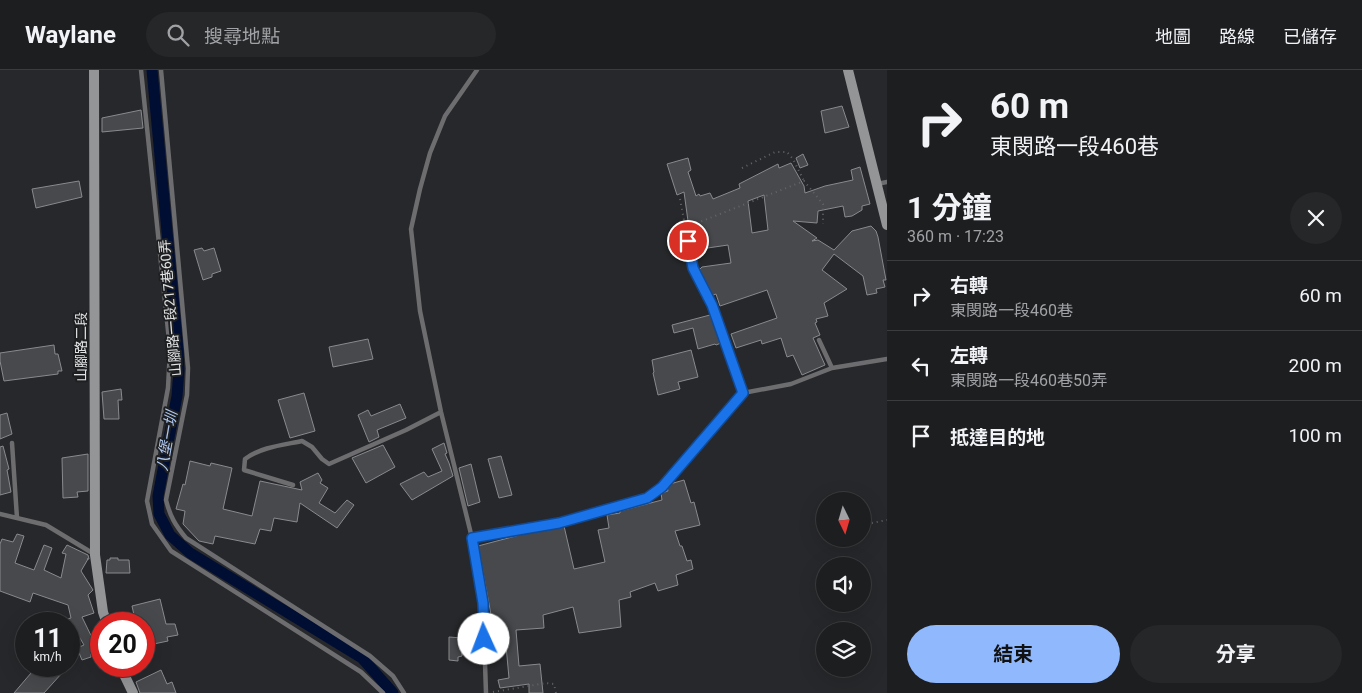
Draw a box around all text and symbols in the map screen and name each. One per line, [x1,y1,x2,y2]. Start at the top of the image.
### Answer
search box [146,12,496,57]
text: Waylane [25,21,116,49]
icon: search [164,21,192,49]
text: 搜尋地點 [204,25,280,48]
text: 地圖 [1155,26,1191,47]
text: 路線 [1219,26,1255,47]
text: 已儲存 [1283,26,1337,47]
text: 60 m [990,86,1069,127]
icon: right [907,90,972,155]
text: 東閔路一段460巷 [990,134,1159,159]
text: 1 分鐘 [907,190,992,225]
button: close [1290,192,1342,244]
pin [667,220,709,262]
icon: arrive [674,227,702,255]
text: 360 m · 17:23 [907,227,1004,246]
street label: 山腳路一段217巷60弄 [156,239,184,377]
text: 右轉 [950,274,988,297]
icon: right [907,282,935,310]
text: 60 m [1299,284,1342,307]
text: 東閔路一段460巷 [950,301,1073,320]
street label: 山腳路二段 [73,312,89,382]
text: 左轉 [950,344,988,367]
icon: left [907,352,935,380]
text: 200 m [1289,354,1342,377]
text: 東閔路一段460巷50弄 [950,371,1107,390]
water label: 八堡一圳 [153,408,181,472]
icon: arrive [907,422,935,450]
text: 100 m [1289,424,1342,447]
text: 抵達目的地 [950,426,1045,449]
north arrow [816,492,871,548]
map controls [816,492,871,677]
button: sound [816,557,871,612]
speed limit sign: 20 [90,612,155,677]
position arrow [457,612,509,664]
button: layers [816,622,871,677]
text: 11 [33,624,62,653]
button: 結束 [907,625,1120,683]
button: 分享 [1130,625,1342,683]
text: km/h [33,650,62,664]

